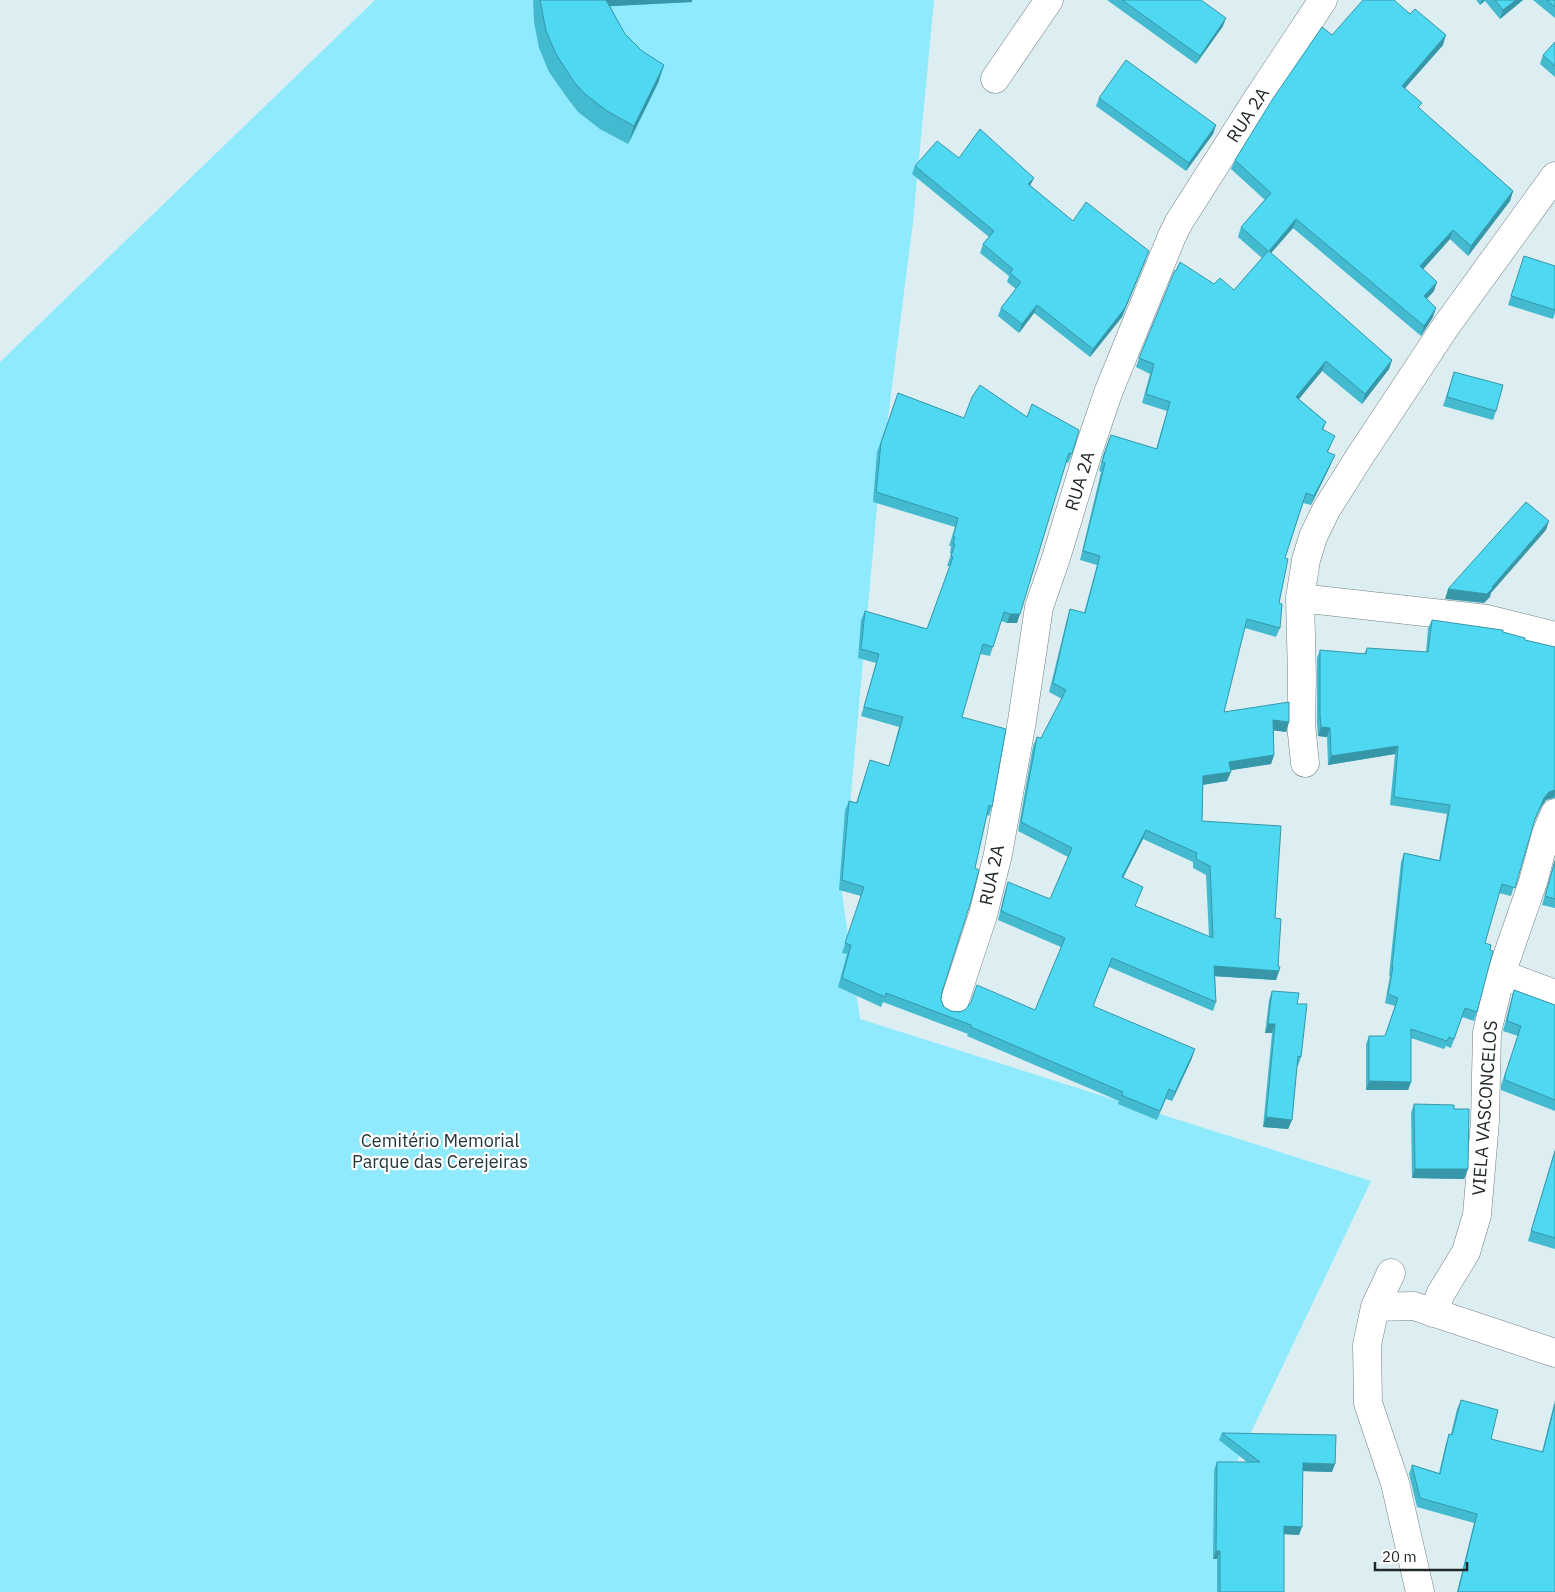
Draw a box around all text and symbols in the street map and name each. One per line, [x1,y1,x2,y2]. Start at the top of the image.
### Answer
street label: RUA 2A [1221,82,1274,147]
street label: RUA 2A [1060,448,1100,514]
street label: RUA 2A [974,842,1009,907]
street label: VIELA VASCONCELOS [1467,1019,1502,1196]
park label: Cemitério Memorial Parque das Cerejeiras [352,1129,528,1173]
scale bar [1375,1540,1468,1572]
text: 20 m [1382,1547,1417,1566]

